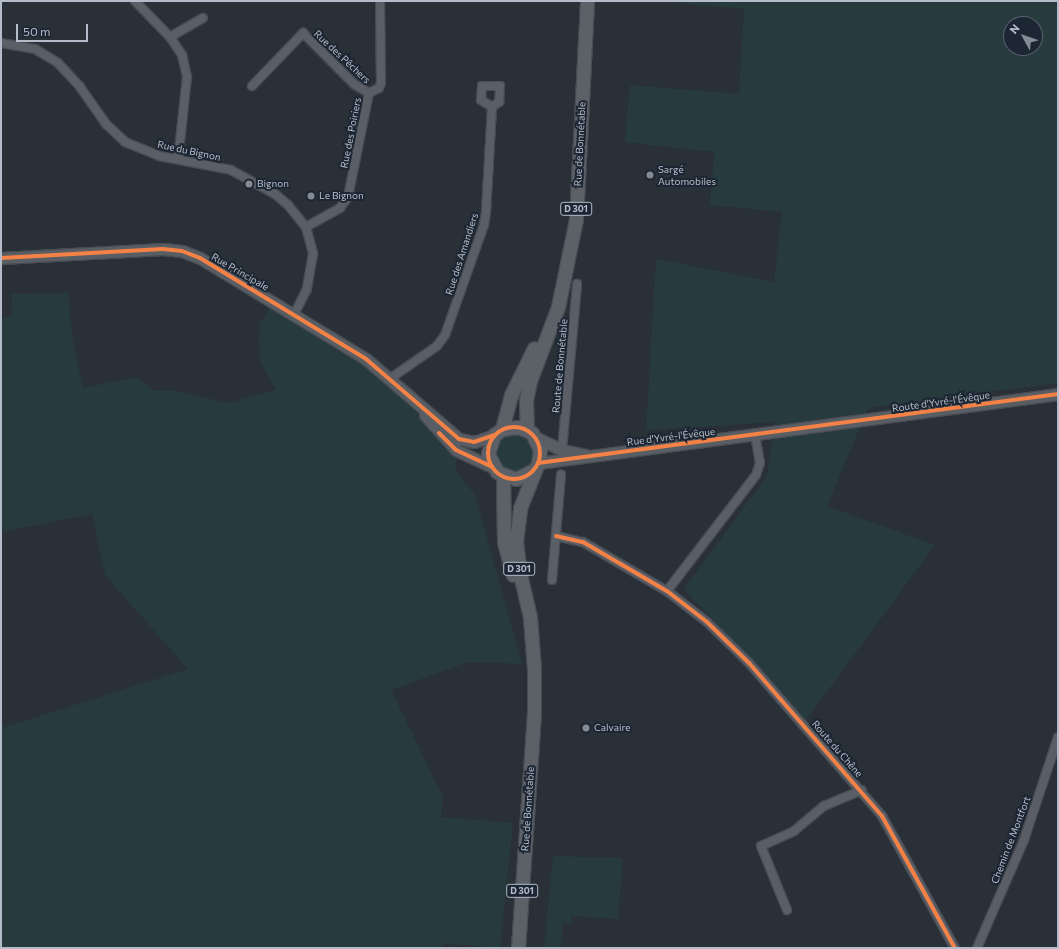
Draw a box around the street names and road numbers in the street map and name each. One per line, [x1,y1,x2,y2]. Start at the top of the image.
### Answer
street label: Rue des Pêchers [311,28,373,86]
street label: Rue des Poiriers [338,97,364,169]
street label: Rue de Bonnétable [572,101,588,187]
street label: Rue du Bignon [156,138,222,164]
road number: D 301 [560,202,592,216]
street label: Rue des Amandiers [443,211,481,297]
street label: Rue Principale [209,251,271,293]
street label: Route de Bonnétable [550,319,570,413]
street label: Route d'Yvré-l'Évêque [891,389,991,415]
street label: Rue d'Yvré-l'Évêque [626,426,716,448]
road number: D 301 [503,562,535,576]
street label: Route du Chêne [809,718,865,780]
street label: Rue de Bonnétable [519,766,537,852]
street label: Chemin de Montfort [989,794,1033,886]
road number: D 301 [506,884,538,898]

